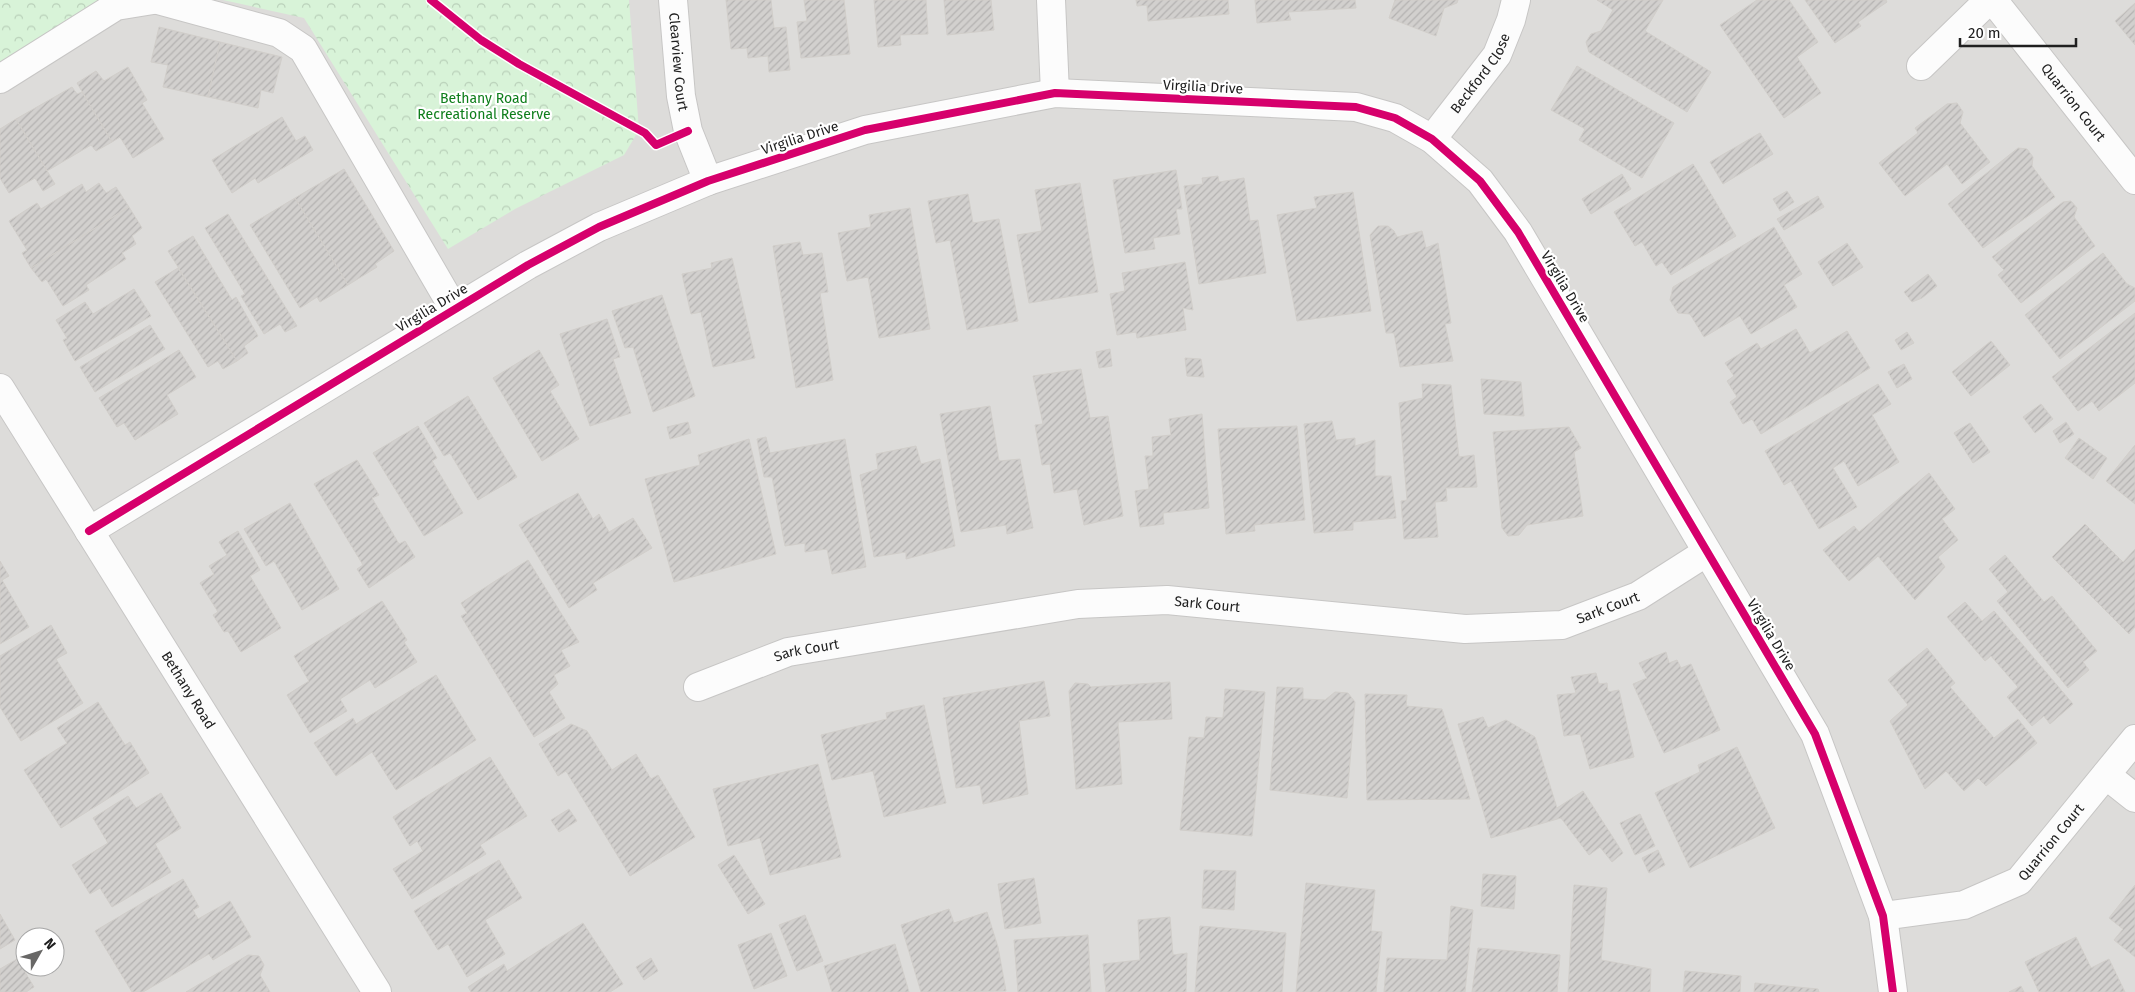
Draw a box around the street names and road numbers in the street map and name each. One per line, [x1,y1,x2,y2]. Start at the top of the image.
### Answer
street label: Clearview Court [666,12,692,113]
street label: Beckford Close [1447,31,1513,117]
street label: Quarrion Court [2038,60,2110,145]
street label: Virgilia Drive [1162,76,1244,98]
street label: Virgilia Drive [759,117,841,159]
street label: Virgilia Drive [1537,248,1593,326]
street label: Virgilia Drive [393,280,471,336]
street label: Sark Court [1574,588,1642,627]
street label: Sark Court [1174,592,1242,616]
street label: Virgilia Drive [1743,596,1799,674]
street label: Sark Court [771,635,841,665]
street label: Bethany Road [158,648,219,732]
street label: Quarrion Court [2014,799,2088,884]

